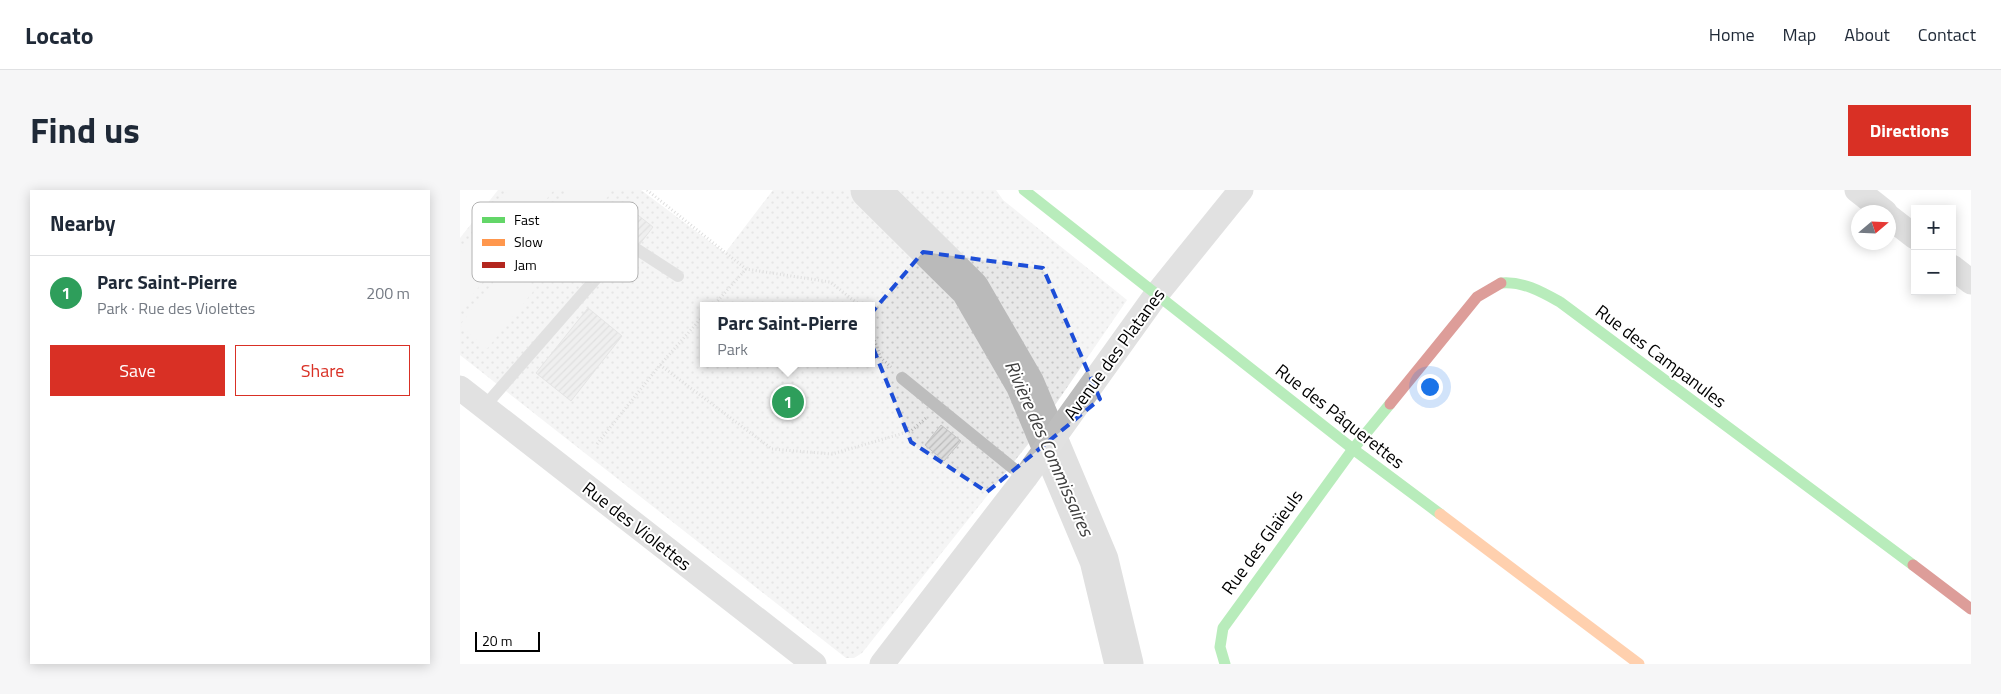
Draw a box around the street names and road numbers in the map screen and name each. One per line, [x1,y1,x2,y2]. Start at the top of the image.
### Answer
street label: Avenue des Platanes [1057,282,1171,426]
street label: Rue des Campanules [1590,298,1732,414]
street label: Rue des Pâquerettes [1270,357,1410,475]
street label: Rue des Violettes [577,475,697,577]
street label: Rue des Glaïeuls [1215,484,1309,600]

